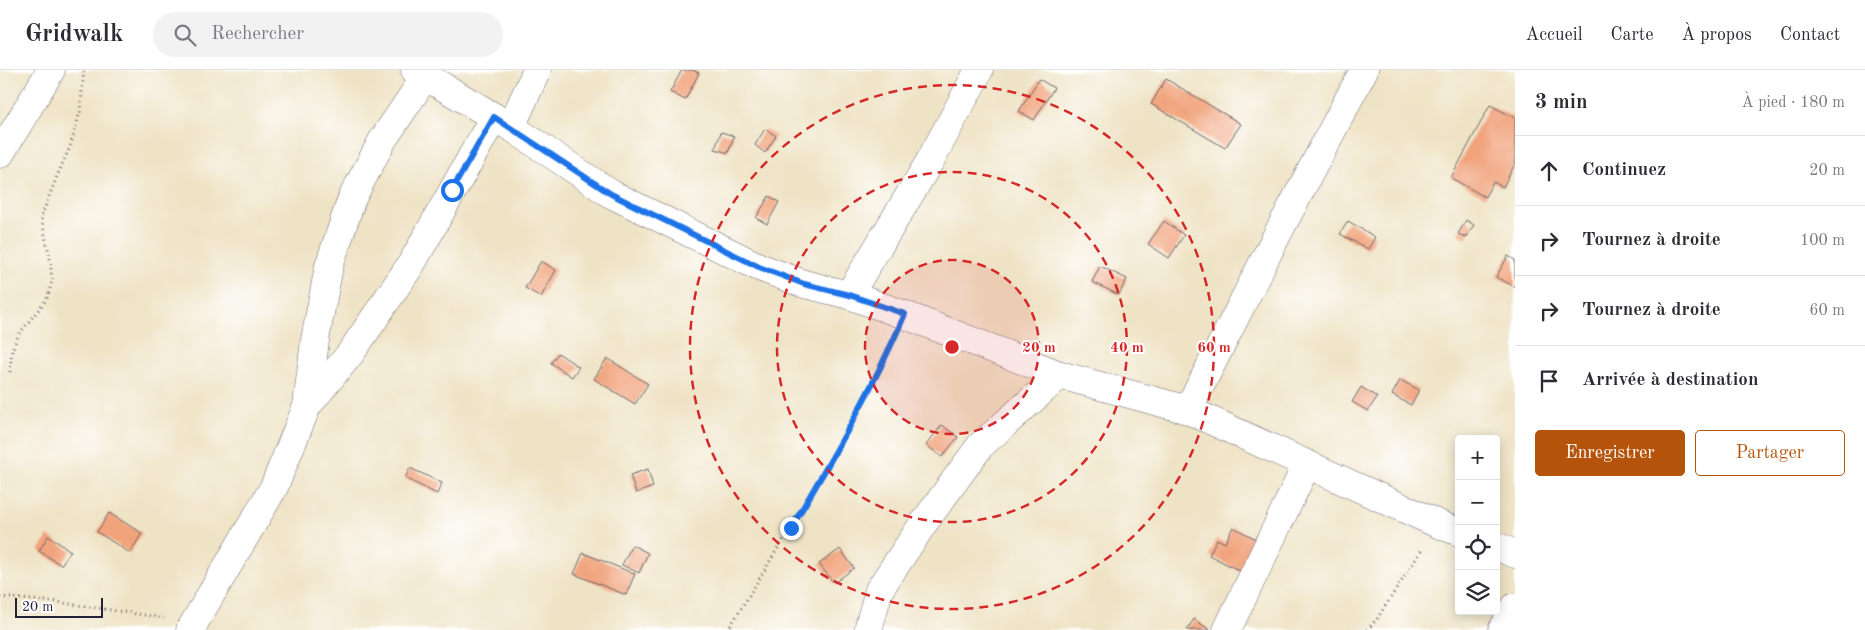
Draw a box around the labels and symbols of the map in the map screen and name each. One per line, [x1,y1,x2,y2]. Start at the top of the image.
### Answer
route start [441,179,464,202]
centre of rings [943,338,961,356]
text: 20 m [1022,341,1056,356]
text: 40 m [1110,341,1144,356]
text: 60 m [1197,341,1231,356]
route end [780,517,803,540]
scale bar [15,595,102,618]

